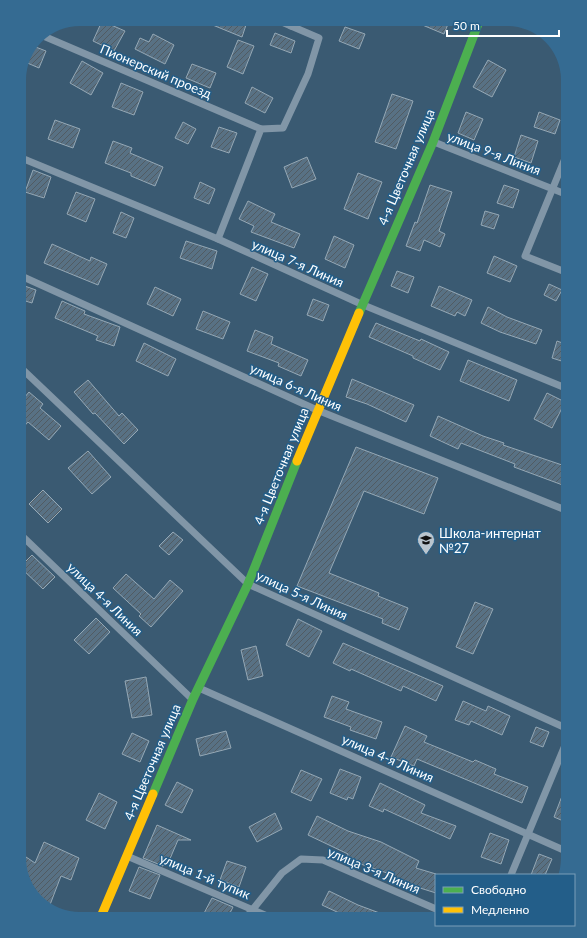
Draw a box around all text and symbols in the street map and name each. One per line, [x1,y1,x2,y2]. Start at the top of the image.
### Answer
scale bar [447,12,559,38]
text: 50 m [453,18,480,33]
street label: Пионерский проезд [98,40,214,102]
street label: 4-я Цветочная улица [374,106,438,228]
street label: улица 9-я Линия [445,128,543,178]
street label: улица 7-я Линия [250,236,346,290]
street label: улица 6-я Линия [248,360,344,414]
street label: 4-я Цветочная улица [250,405,312,527]
place label: Школа-интернат №27 [439,525,541,556]
school or university icon: Школа-интернат №27 [416,530,436,555]
street label: улица 4-я Линия [64,559,146,639]
street label: улица 5-я Линия [254,567,350,623]
street label: 4-я Цветочная улица [120,701,184,823]
street label: улица 4-я Линия [340,731,436,785]
street label: улица 3-я Линия [325,843,423,897]
street label: улица 1-й тупик [157,850,253,902]
legend [435,874,575,926]
text: Свободно [471,882,527,897]
text: Медленно [471,902,530,917]

